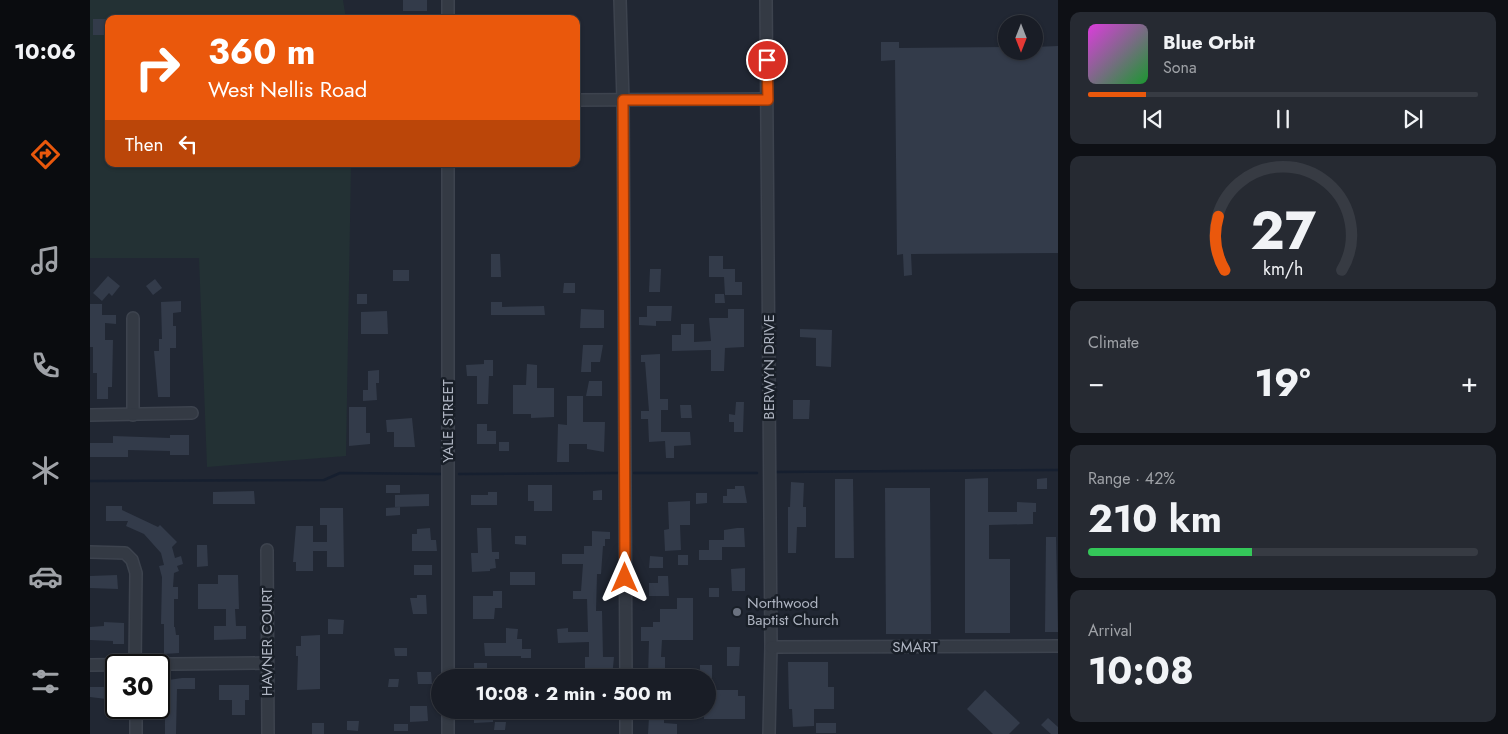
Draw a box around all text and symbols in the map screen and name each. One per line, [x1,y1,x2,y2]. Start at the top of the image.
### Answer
north arrow [998,15,1042,60]
map controls [998,15,1043,60]
text: 360 m [208,27,316,77]
text: Blue Orbit [1163,29,1255,56]
text: 10:06 [14,35,76,67]
icon: right [125,35,190,100]
pin [746,39,788,81]
icon: arrive [753,46,781,74]
text: Sona [1163,56,1197,79]
text: West Nellis Road [208,73,367,105]
icon: previous [1139,105,1167,133]
icon: pause [1269,105,1297,133]
icon: next [1399,105,1427,133]
icon: left [174,130,202,158]
text: Then [125,131,164,158]
icon: directions [28,137,63,172]
text: 27 [1250,193,1316,269]
icon: music [28,243,63,278]
text: km/h [1263,256,1303,282]
street label: BERWYN DRIVE [758,314,780,420]
text: Climate [1088,331,1139,354]
icon: phone [28,348,63,383]
text: 19° [1255,355,1311,410]
text: − [1088,362,1105,403]
text: + [1461,362,1478,403]
street label: YALE STREET [437,379,459,463]
icon: climate [28,453,63,488]
text: Range · 42% [1088,467,1175,490]
text: 210 km [1088,491,1222,546]
position arrow [598,551,650,603]
icon: car [28,559,63,594]
street label: HAVNER COURT [256,588,278,696]
place label: Northwood Baptist Church [747,592,839,631]
marker: Northwood Baptist Church [731,606,743,618]
text: Arrival [1088,619,1132,642]
street label: SMART [892,636,938,658]
text: 10:08 [1088,643,1194,698]
speed limit sign: 30 [105,654,170,719]
icon: filters [28,664,63,699]
text: 10:08 · 2 min · 500 m [475,680,672,707]

